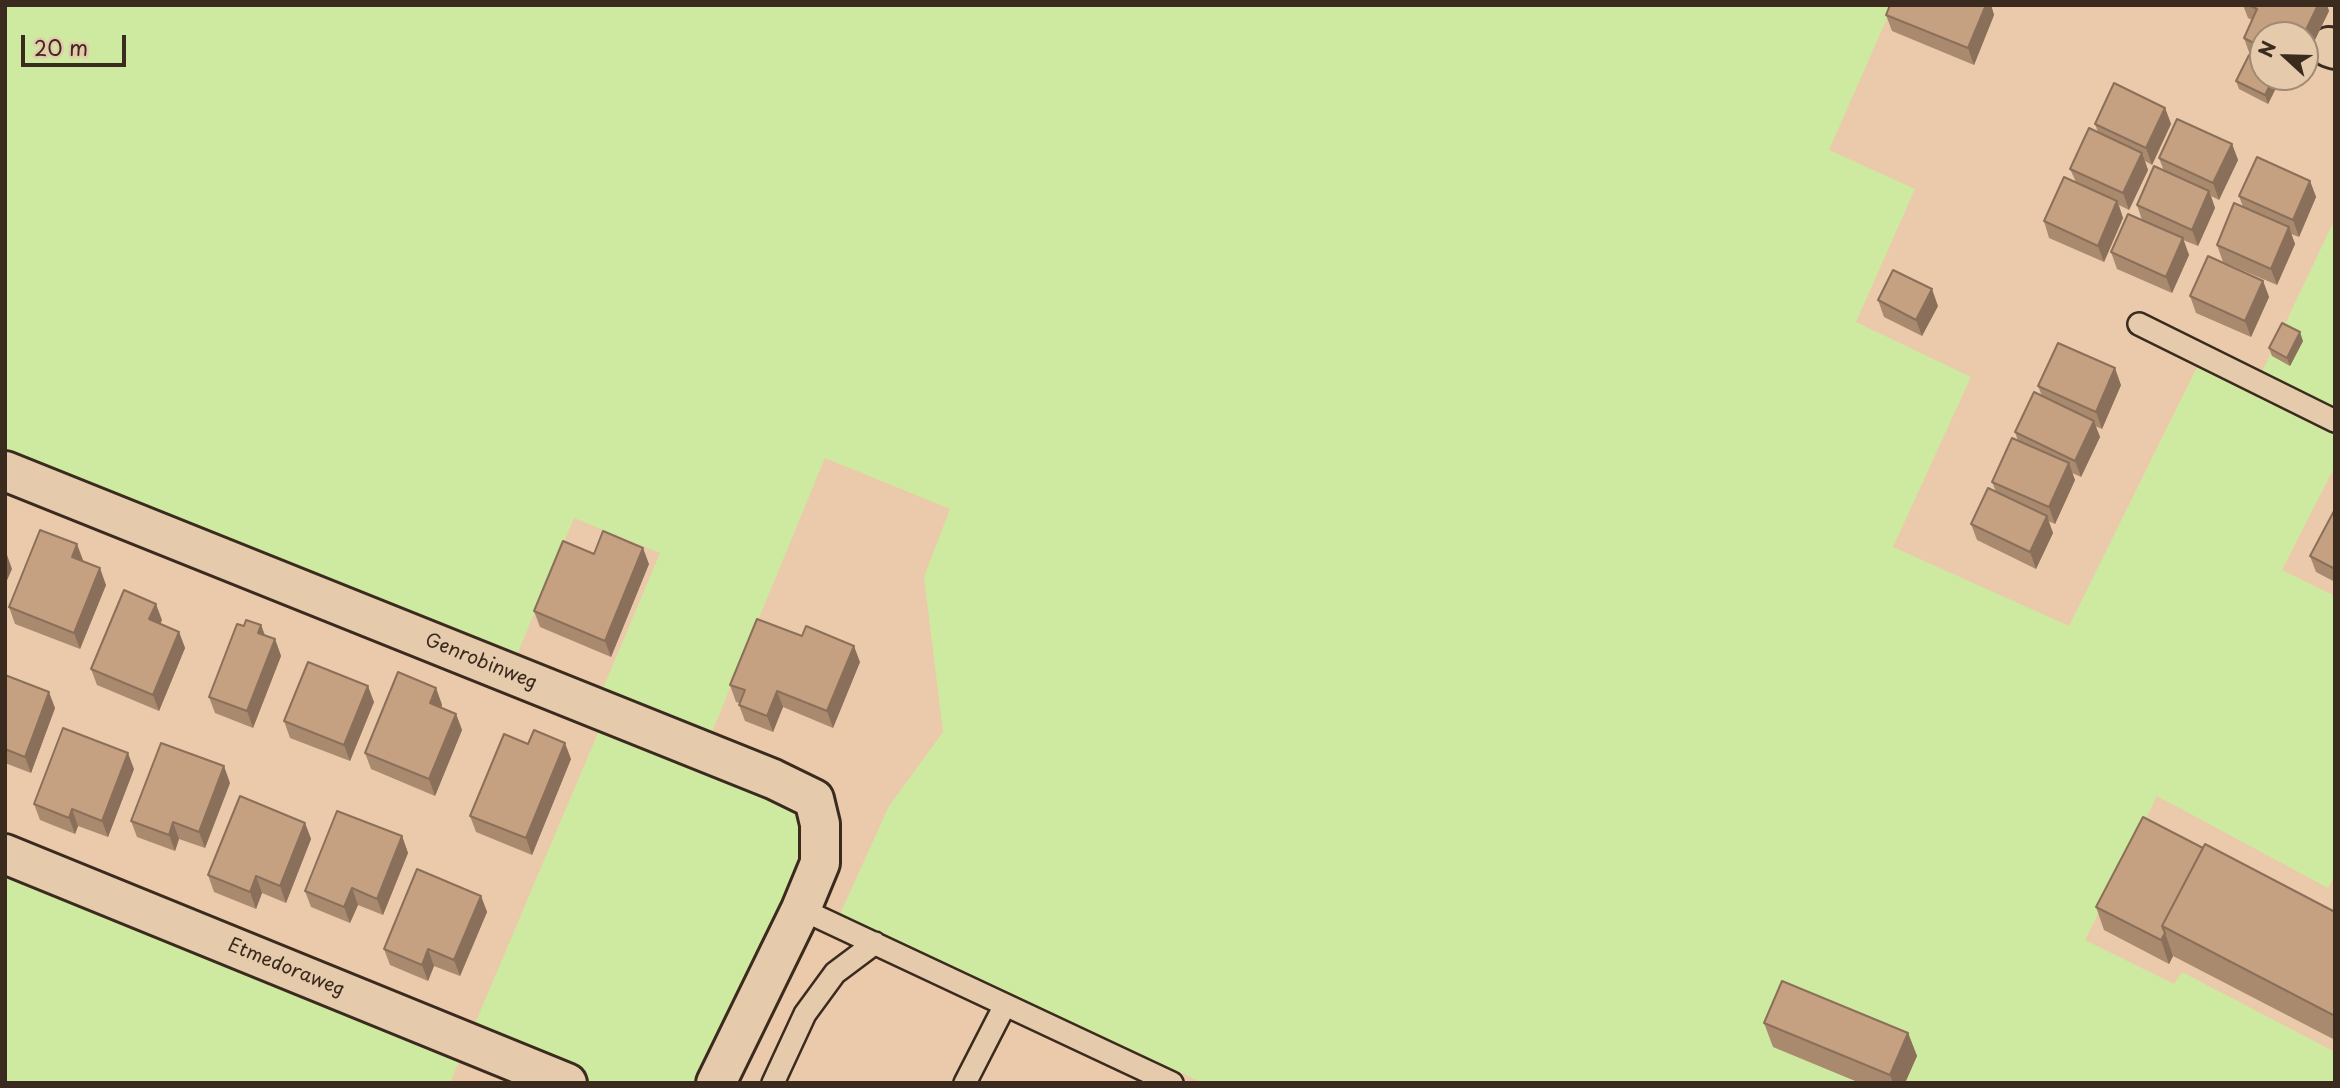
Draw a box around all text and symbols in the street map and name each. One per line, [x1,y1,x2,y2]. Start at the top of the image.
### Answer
scale bar [24,21,130,65]
north arrow [2249,21,2319,91]
text: 20 m [34,31,88,63]
text: N [2251,37,2282,61]
street label: Genrobinweg [422,629,540,695]
street label: Etmedoraweg [224,934,348,1002]

